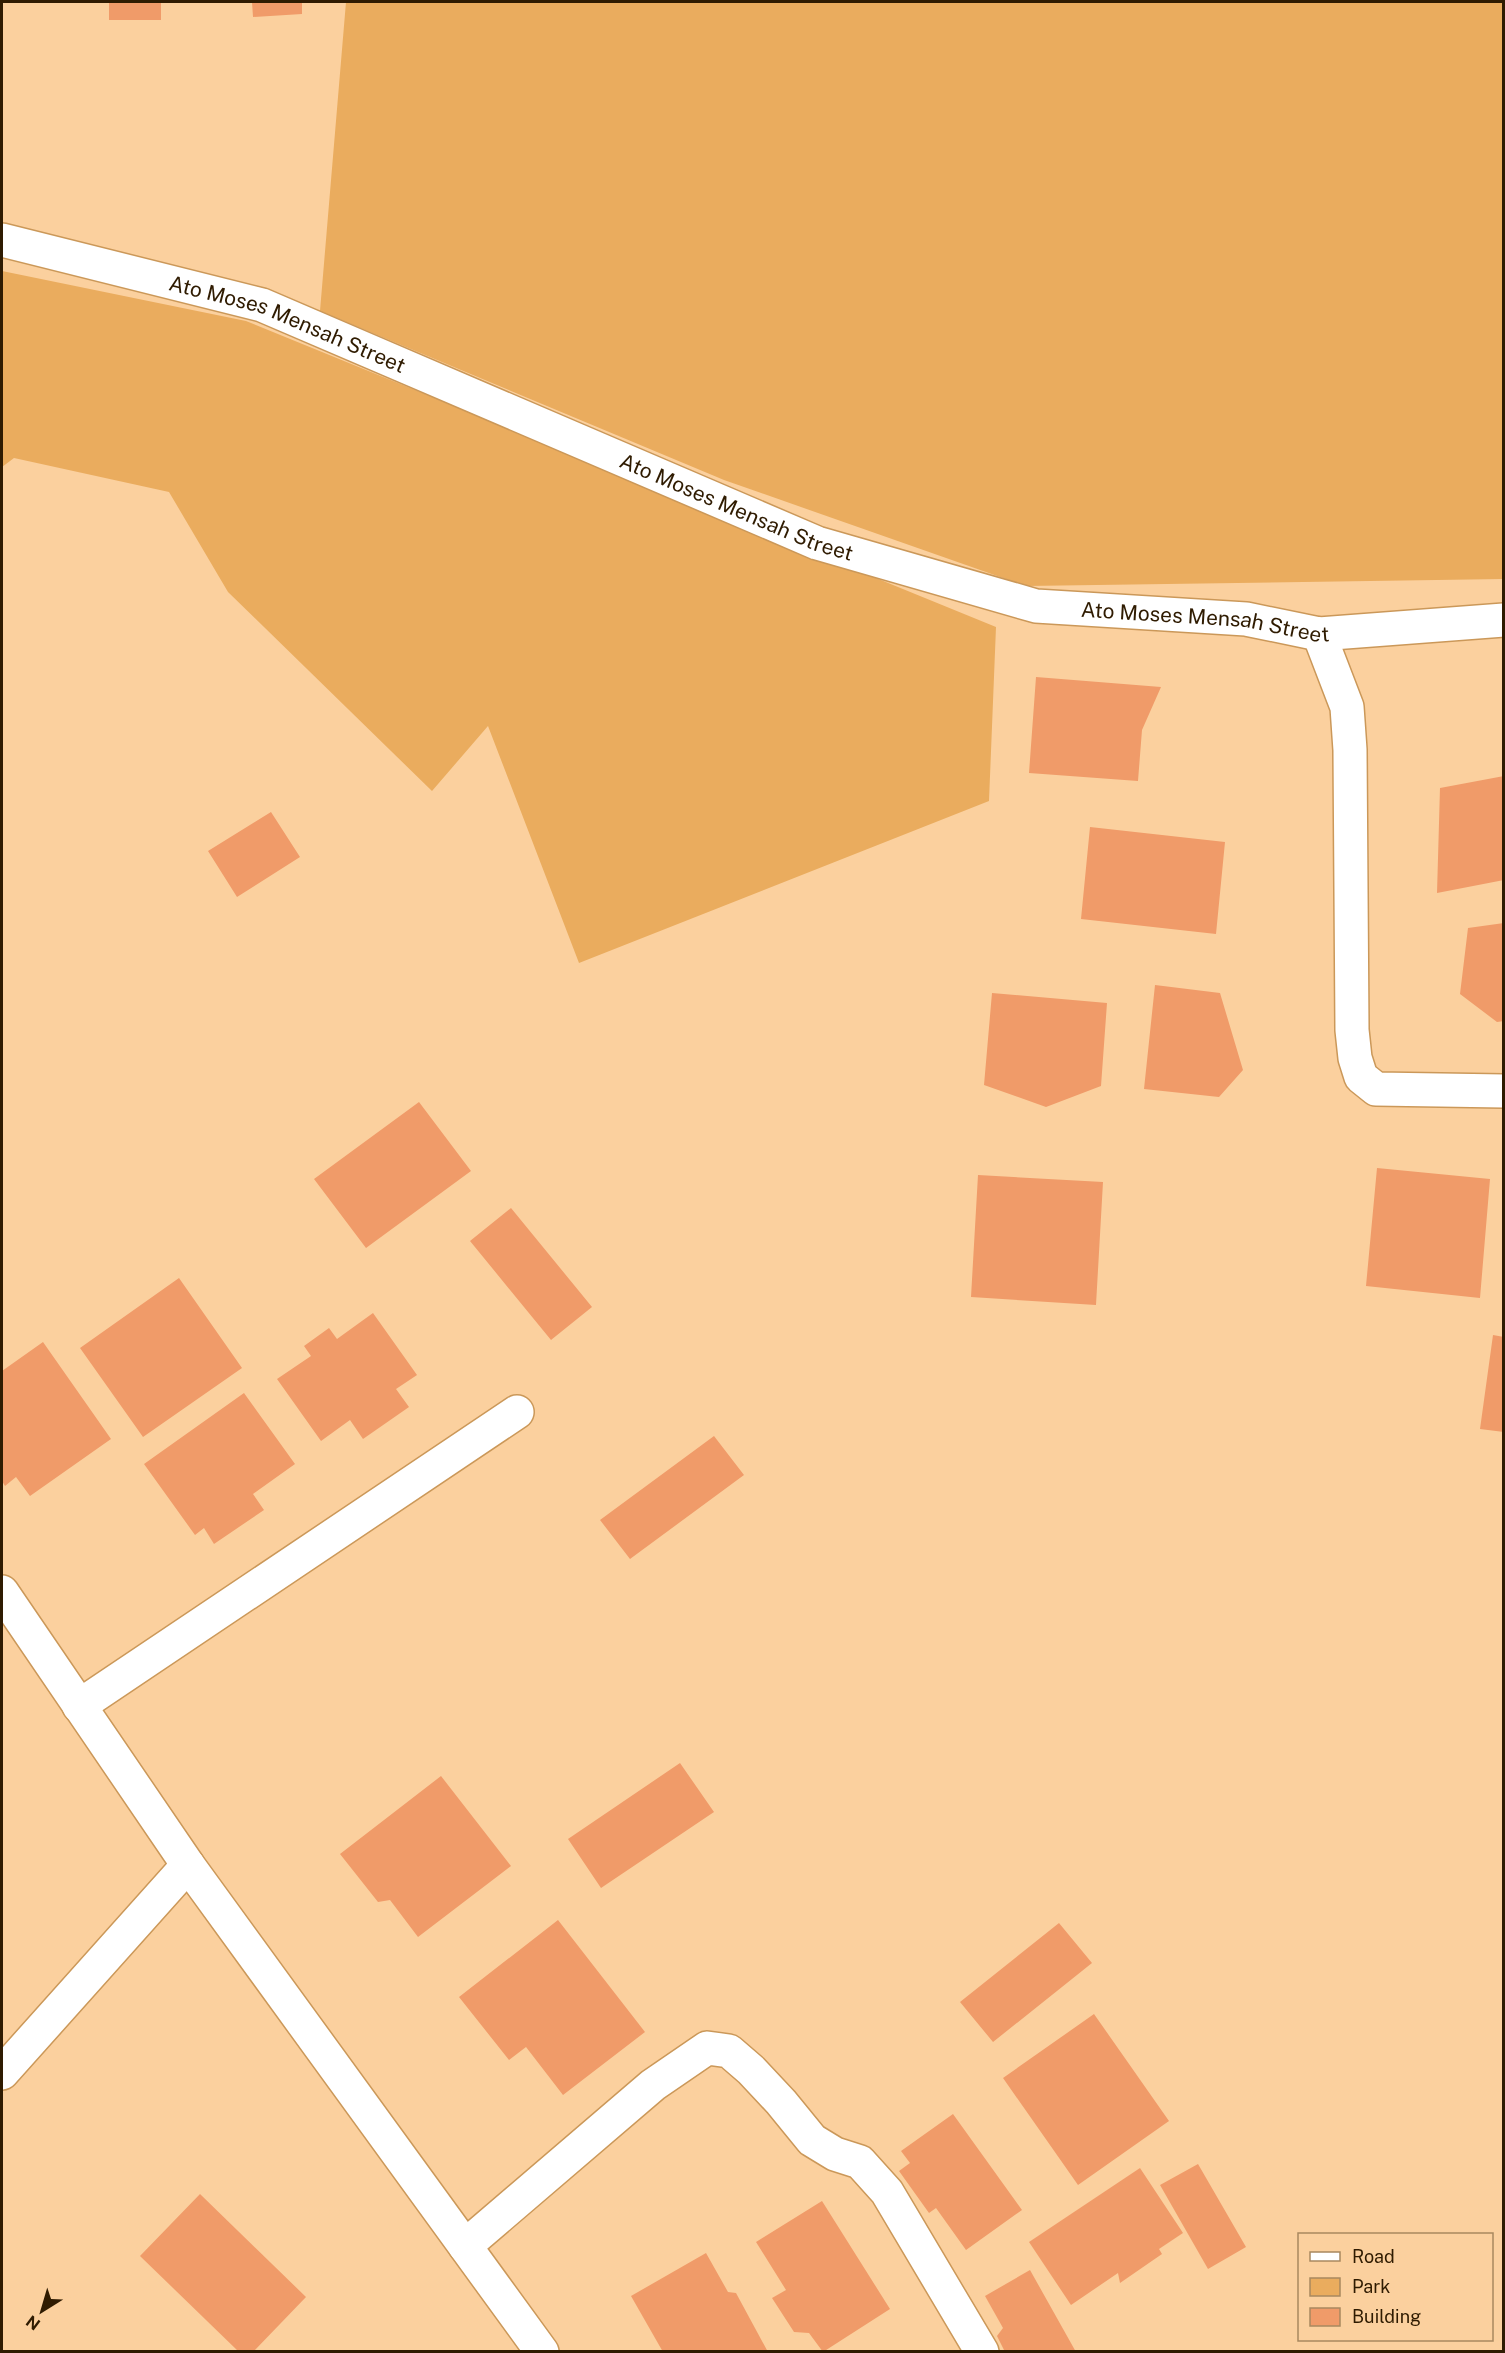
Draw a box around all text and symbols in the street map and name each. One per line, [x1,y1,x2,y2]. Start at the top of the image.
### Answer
street label: Ato Moses Mensah Street [167,270,409,378]
street label: Ato Moses Mensah Street [616,448,856,565]
street label: Ato Moses Mensah Street [1080,596,1330,647]
legend [1298,2233,1493,2341]
text: Road [1352,2246,1395,2267]
text: Park [1352,2276,1390,2297]
north arrow [12,2281,72,2341]
text: Building [1352,2306,1421,2327]
text: N [23,2311,44,2334]

